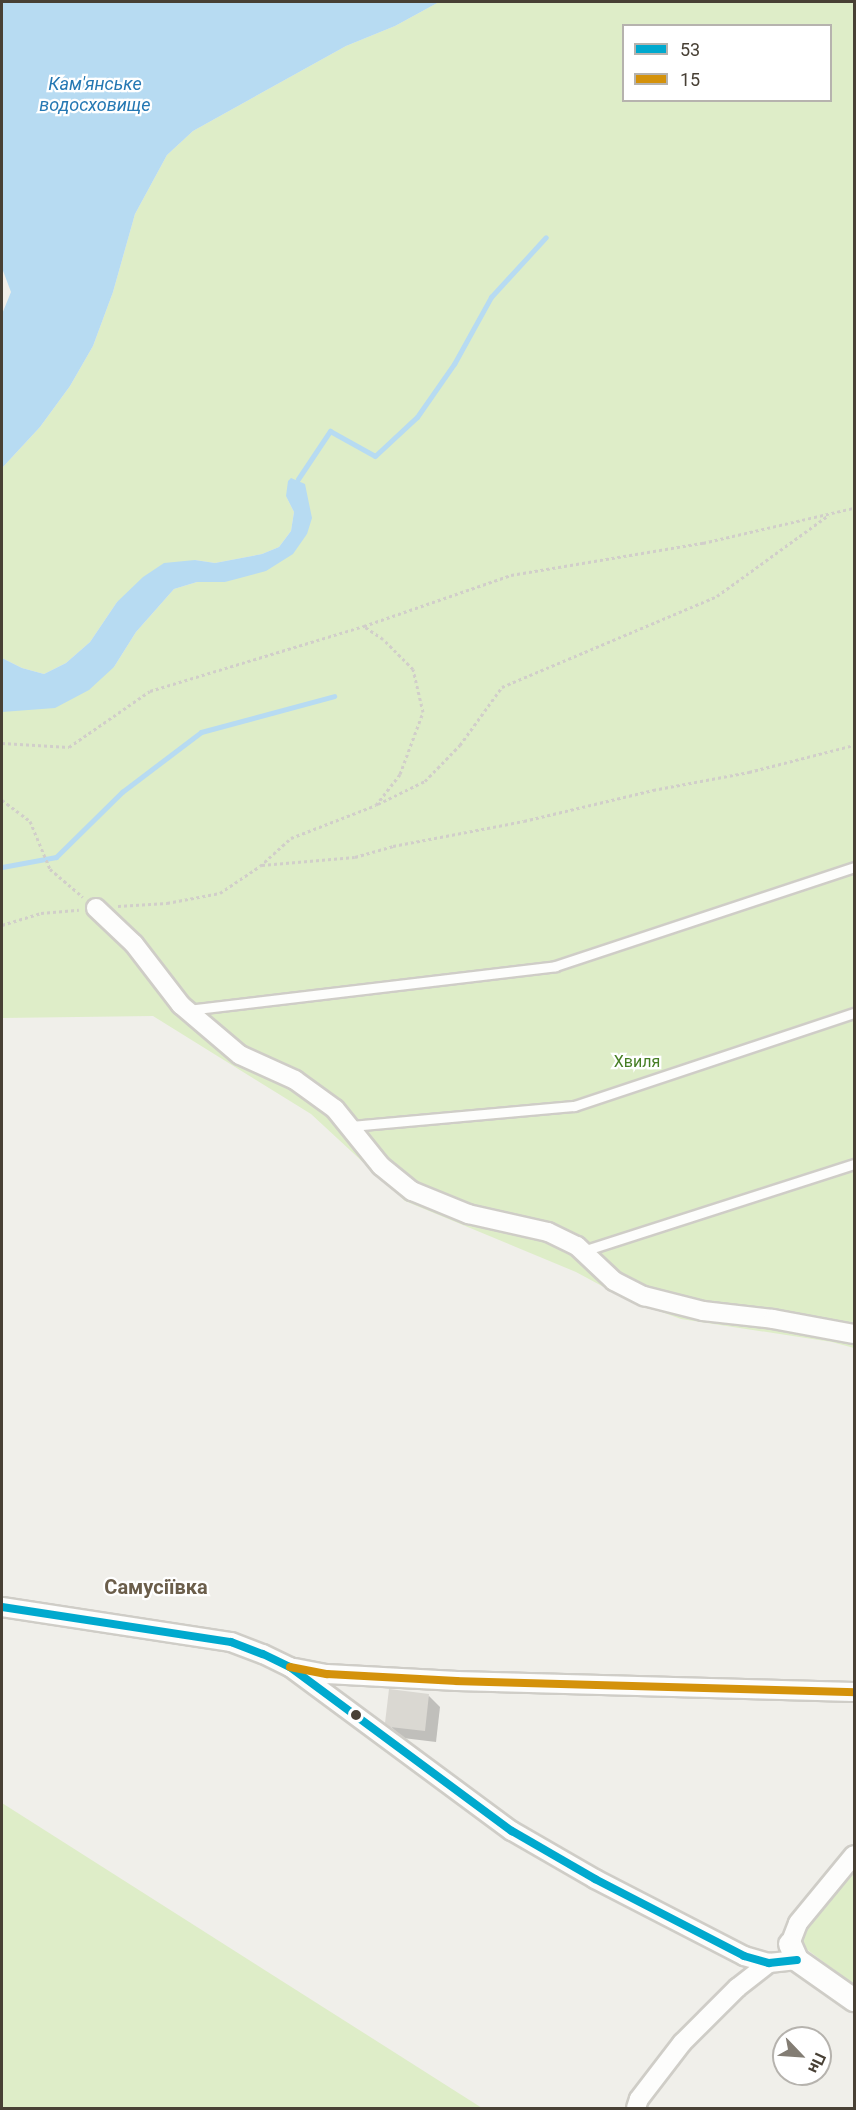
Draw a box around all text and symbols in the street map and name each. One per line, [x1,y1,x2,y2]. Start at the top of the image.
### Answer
legend [622,24,832,102]
text: 53 [680,39,700,60]
text: 15 [680,69,700,90]
water label: Кам'янське водосховище [39,74,151,116]
park label: Хвиля [614,1052,660,1072]
district label: Самусіївка [104,1575,208,1599]
unlabelled marker [350,1709,362,1721]
north arrow [772,2026,832,2086]
text: Пн [804,2050,830,2076]

